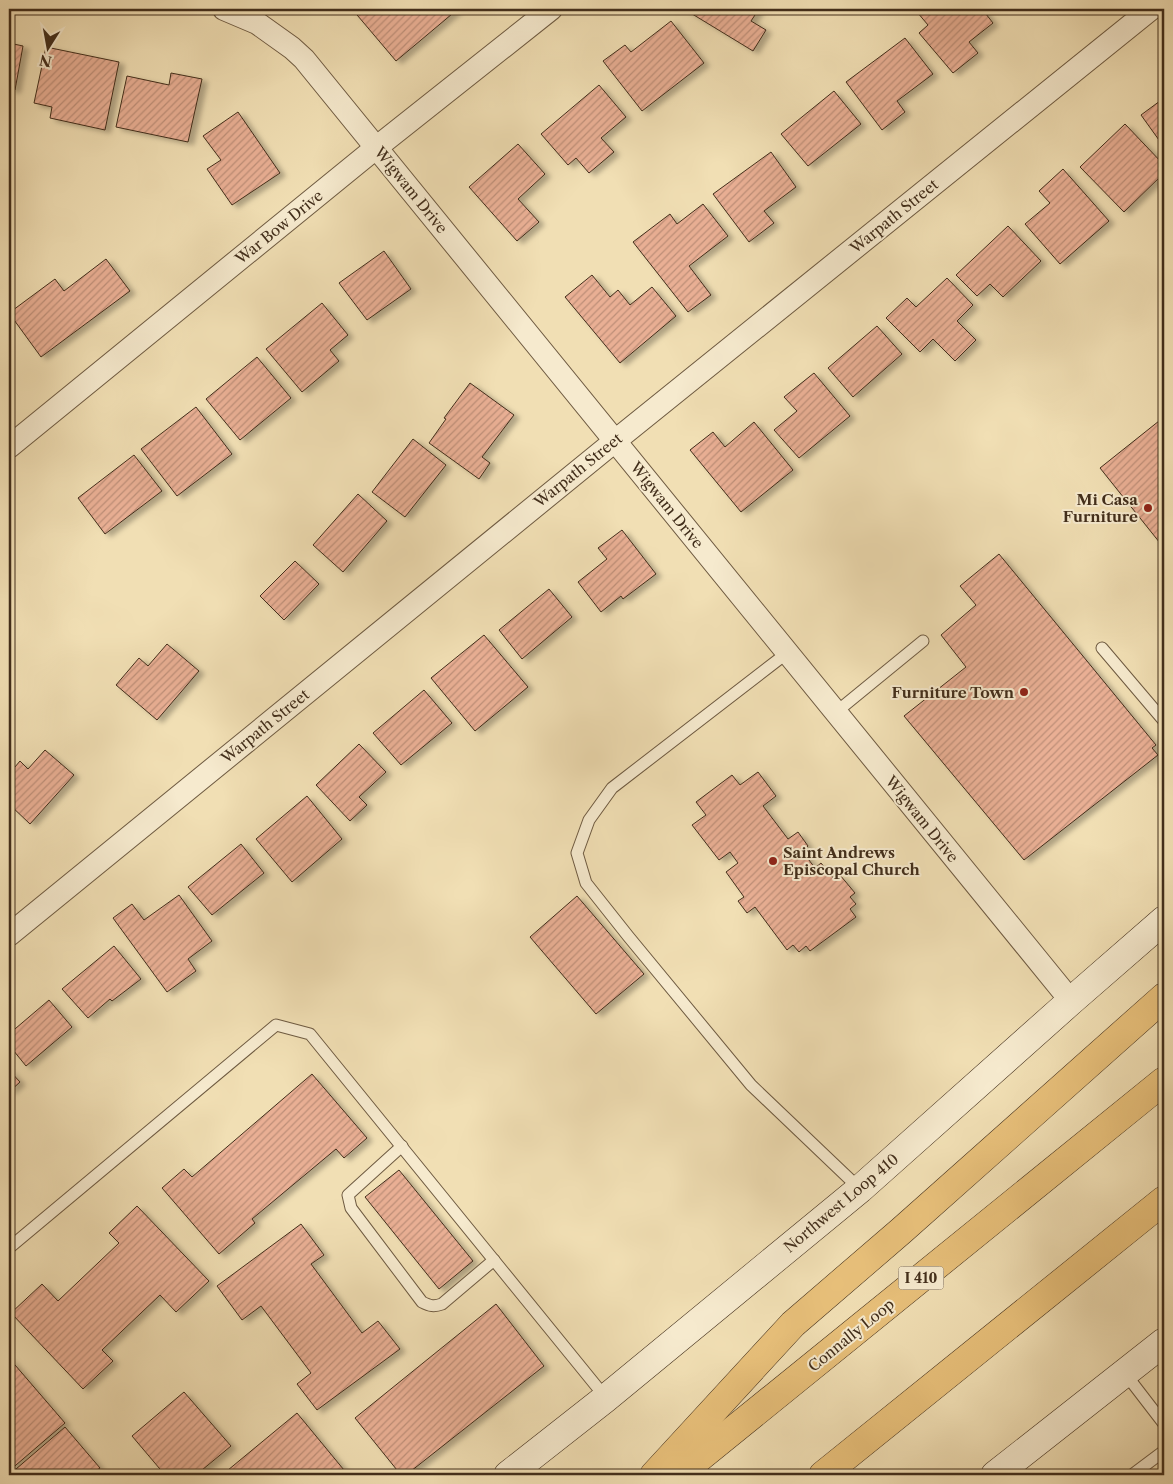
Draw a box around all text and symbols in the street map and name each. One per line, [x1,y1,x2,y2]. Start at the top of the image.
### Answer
north arrow [22,22,72,72]
text: N [38,51,53,71]
street label: Wigwam Drive [370,142,452,237]
street label: Warpath Street [845,174,942,258]
street label: War Bow Drive [231,186,327,269]
street label: Warpath Street [529,428,626,512]
street label: Wigwam Drive [626,457,708,552]
place label: Mi Casa Furniture [1063,490,1138,526]
marker: Mi Casa Furniture [1142,502,1154,514]
place label: Furniture Town [892,683,1015,702]
street label: Warpath Street [216,684,313,768]
marker: Furniture Town [1018,686,1030,698]
street label: Wigwam Drive [881,771,963,866]
place label: Saint Andrews Episcopal Church [783,843,920,879]
marker: Saint Andrews Episcopal Church [767,855,779,867]
street label: Northwest Loop 410 [780,1149,902,1257]
road number: I 410 [898,1266,944,1290]
street label: Connally Loop [804,1294,898,1376]

